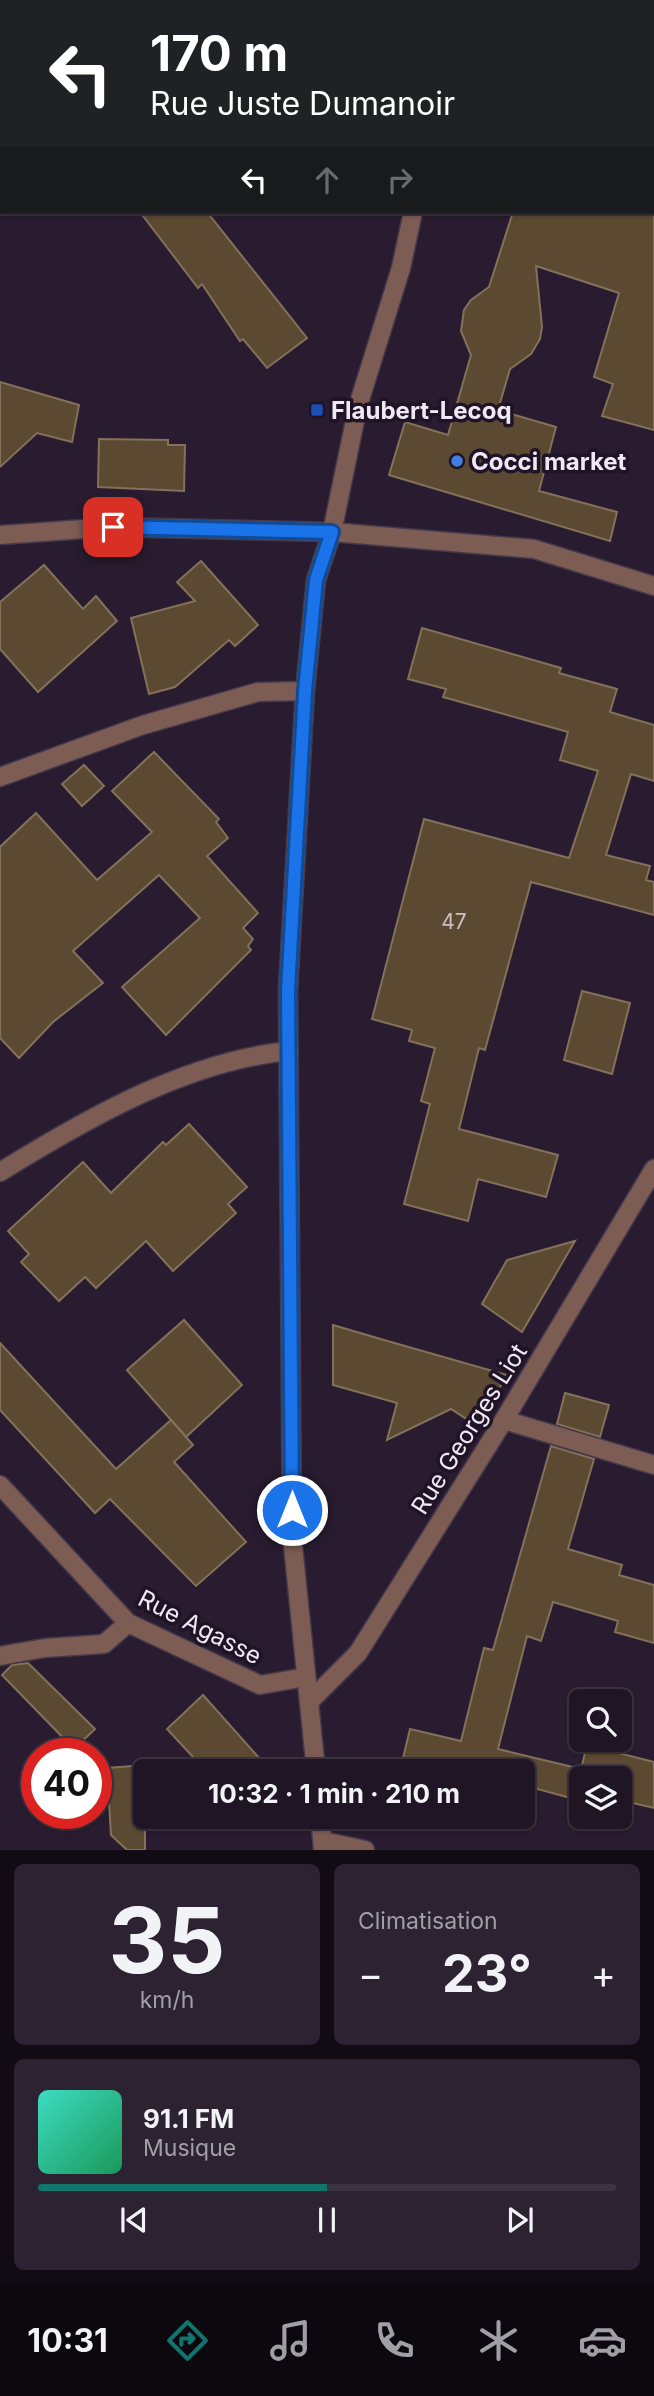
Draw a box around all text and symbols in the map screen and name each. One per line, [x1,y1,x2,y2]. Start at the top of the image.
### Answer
text: 170 m [150,24,288,83]
icon: left [35,28,126,119]
text: Rue Juste Dumanoir [150,84,455,123]
icon: left [235,161,273,199]
icon: ahead [308,161,346,199]
icon: right [381,161,419,199]
place label: Flaubert-Lecoq [331,396,512,425]
marker: Flaubert-Lecoq [309,402,325,418]
place label: Cocci market [471,447,627,476]
marker: Cocci market [449,453,465,469]
pin [83,497,143,557]
icon: arrive [94,508,132,546]
house number: 47 [441,909,467,934]
street label: Rue Georges Liot [405,1338,533,1519]
position arrow [255,1473,329,1547]
street label: Rue Agasse [134,1584,266,1670]
map controls [569,1689,632,1829]
button: search [569,1689,632,1752]
speed limit sign: 40 [21,1738,112,1829]
button: layers [569,1766,632,1829]
text: 10:32 · 1 min · 210 m [208,1778,460,1809]
text: 35 [109,1885,225,1995]
text: Climatisation [358,1907,498,1935]
text: 23° [442,1942,532,2005]
text: − [358,1951,383,1997]
text: + [591,1951,616,1997]
text: km/h [140,1986,194,2014]
text: 91.1 FM [143,2103,234,2134]
text: Musique [143,2134,236,2162]
icon: previous [115,2201,153,2239]
icon: pause [308,2201,346,2239]
icon: next [501,2201,539,2239]
icon: directions [163,2316,212,2365]
icon: music [266,2316,315,2365]
icon: phone [370,2316,419,2365]
icon: climate [474,2316,523,2365]
icon: car [578,2316,627,2365]
text: 10:31 [27,2321,108,2360]

